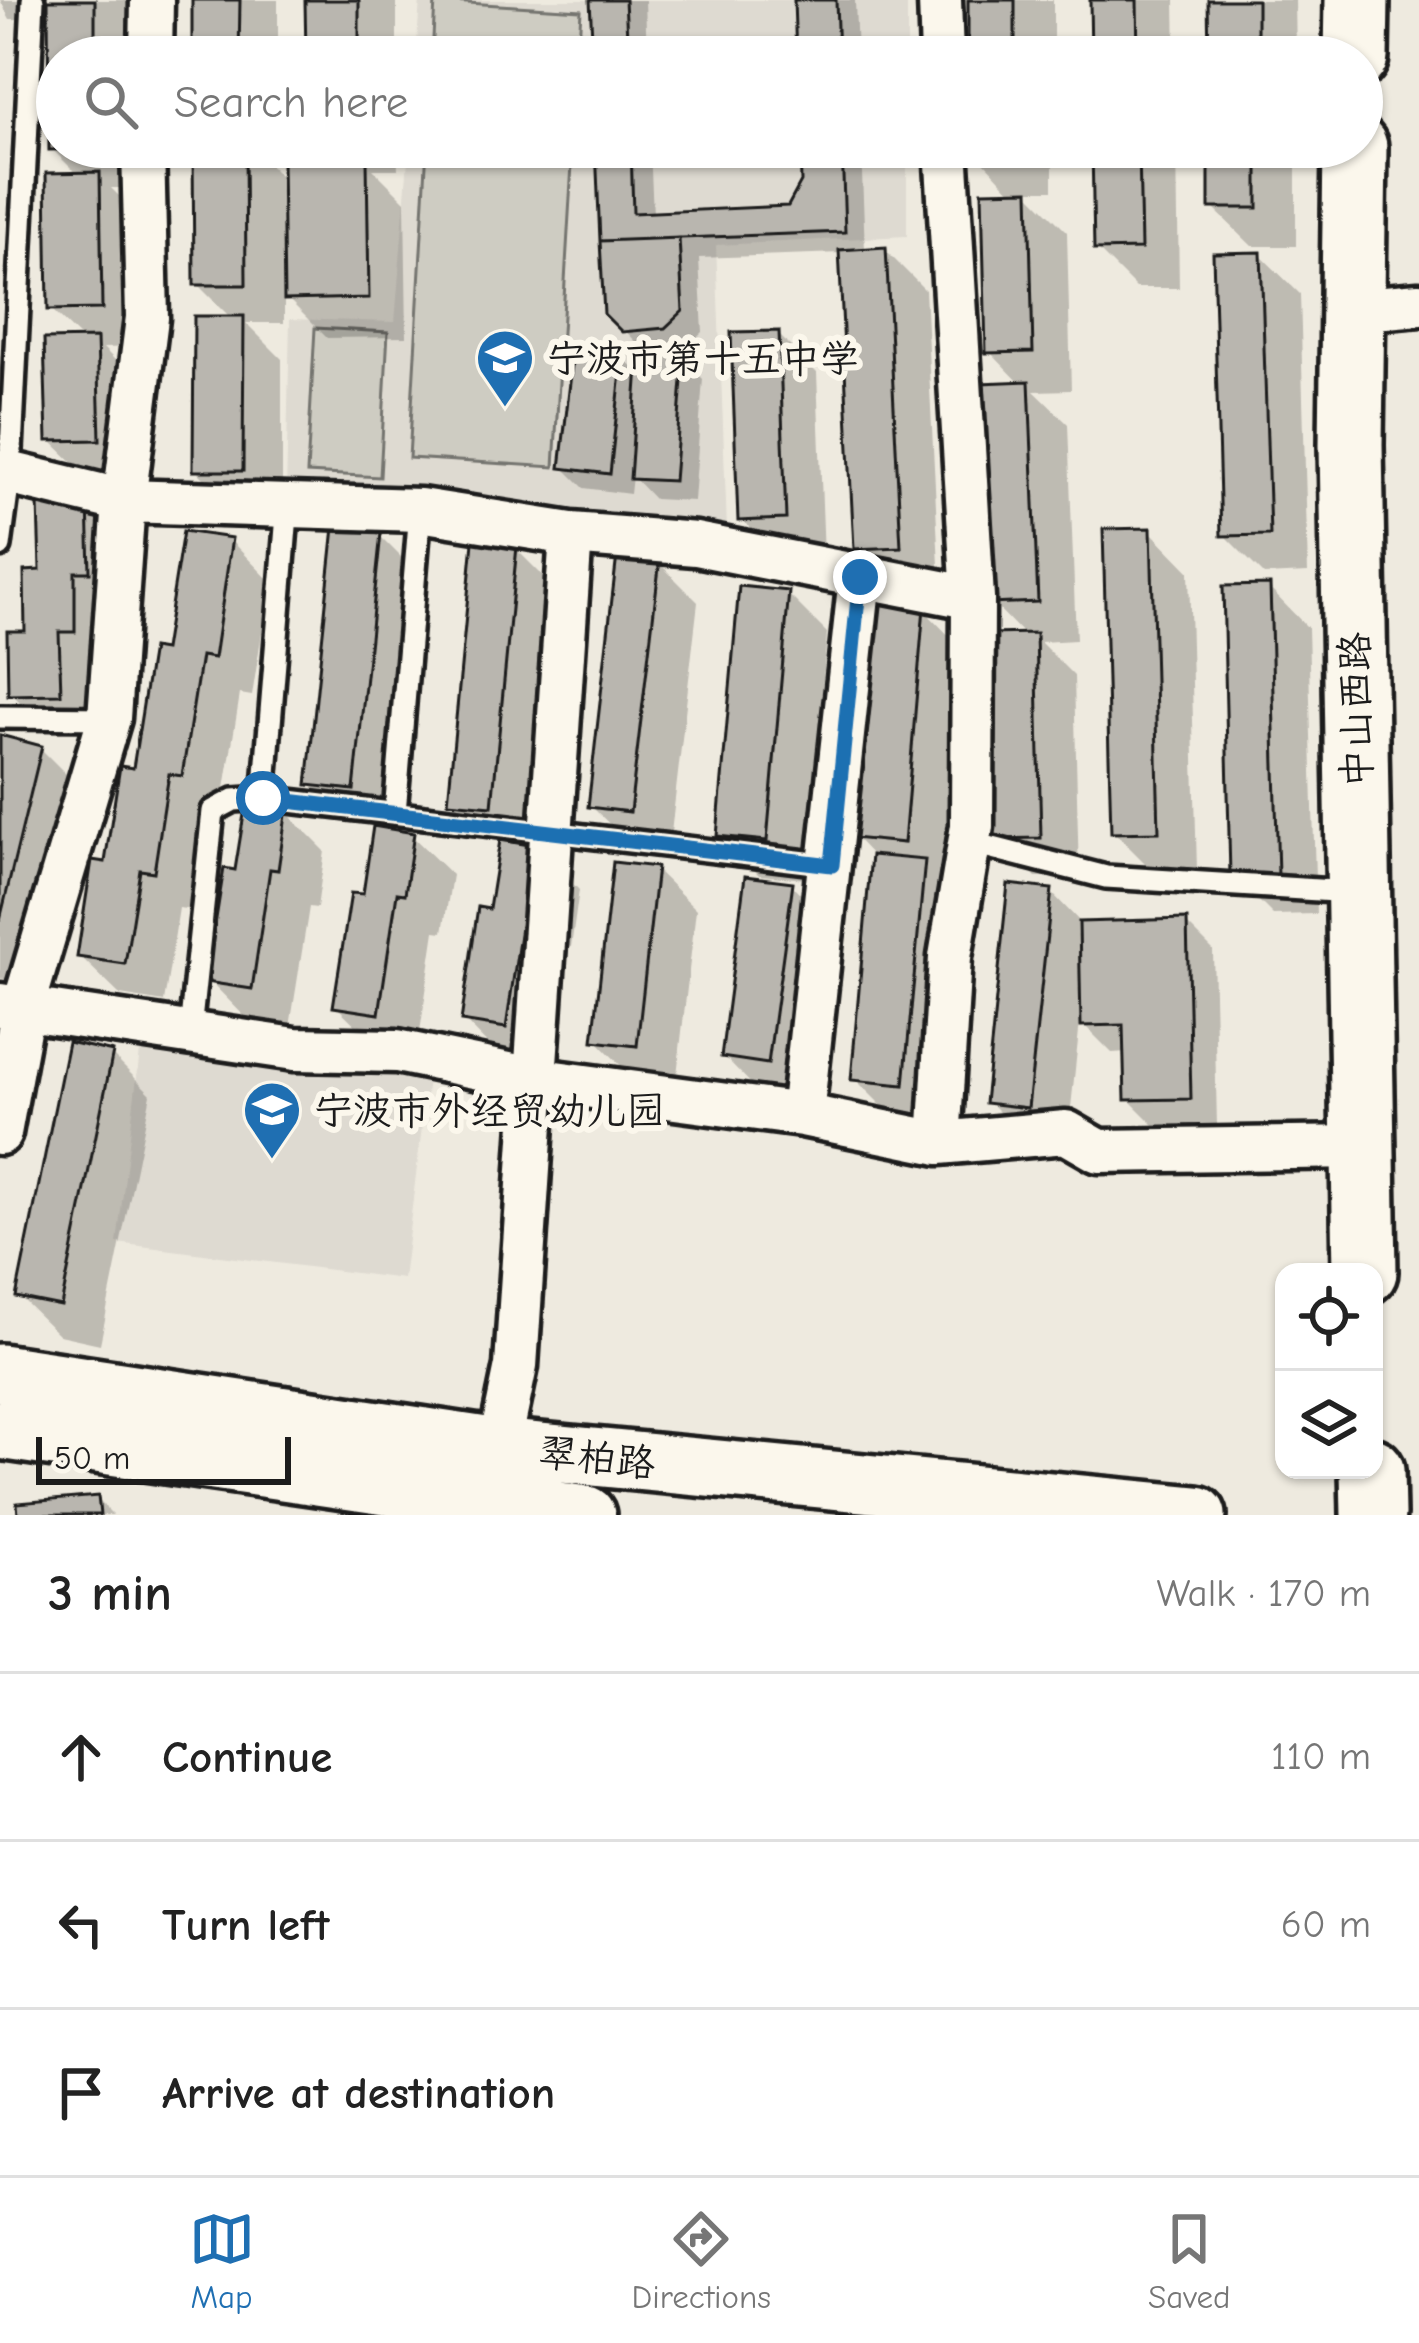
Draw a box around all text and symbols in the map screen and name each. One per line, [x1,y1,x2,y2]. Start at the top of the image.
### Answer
search box [36,36,1383,168]
icon: search [78,69,144,135]
text: Search here [174,76,408,128]
school or university icon: 宁波市第十五中学 [474,327,536,409]
place label: 宁波市第十五中学 [547,337,859,382]
route end [833,550,887,604]
street label: 中山西路 [1333,632,1380,788]
route start [236,771,290,825]
school or university icon: 宁波市外经贸幼儿园 [241,1079,303,1161]
place label: 宁波市外经贸幼儿园 [314,1089,665,1134]
map controls [1275,1263,1383,1479]
button: locate [1275,1263,1383,1371]
button: layers [1275,1371,1383,1479]
street label: 翠柏路 [536,1430,657,1487]
scale bar [36,1431,291,1484]
text: 50 m [54,1439,130,1477]
text: 3 min [48,1564,172,1623]
text: Walk · 170 m [1156,1571,1371,1616]
icon: ahead [48,1724,114,1790]
text: Continue [162,1731,332,1783]
text: 110 m [1271,1734,1371,1779]
icon: left [48,1892,114,1958]
text: Turn left [162,1899,329,1951]
text: 60 m [1281,1902,1371,1947]
icon: arrive [48,2060,114,2126]
text: Arrive at destination [162,2067,555,2119]
tab: Map [189,2206,255,2316]
tab: Directions [632,2206,771,2316]
tab: Saved [1148,2206,1230,2316]

